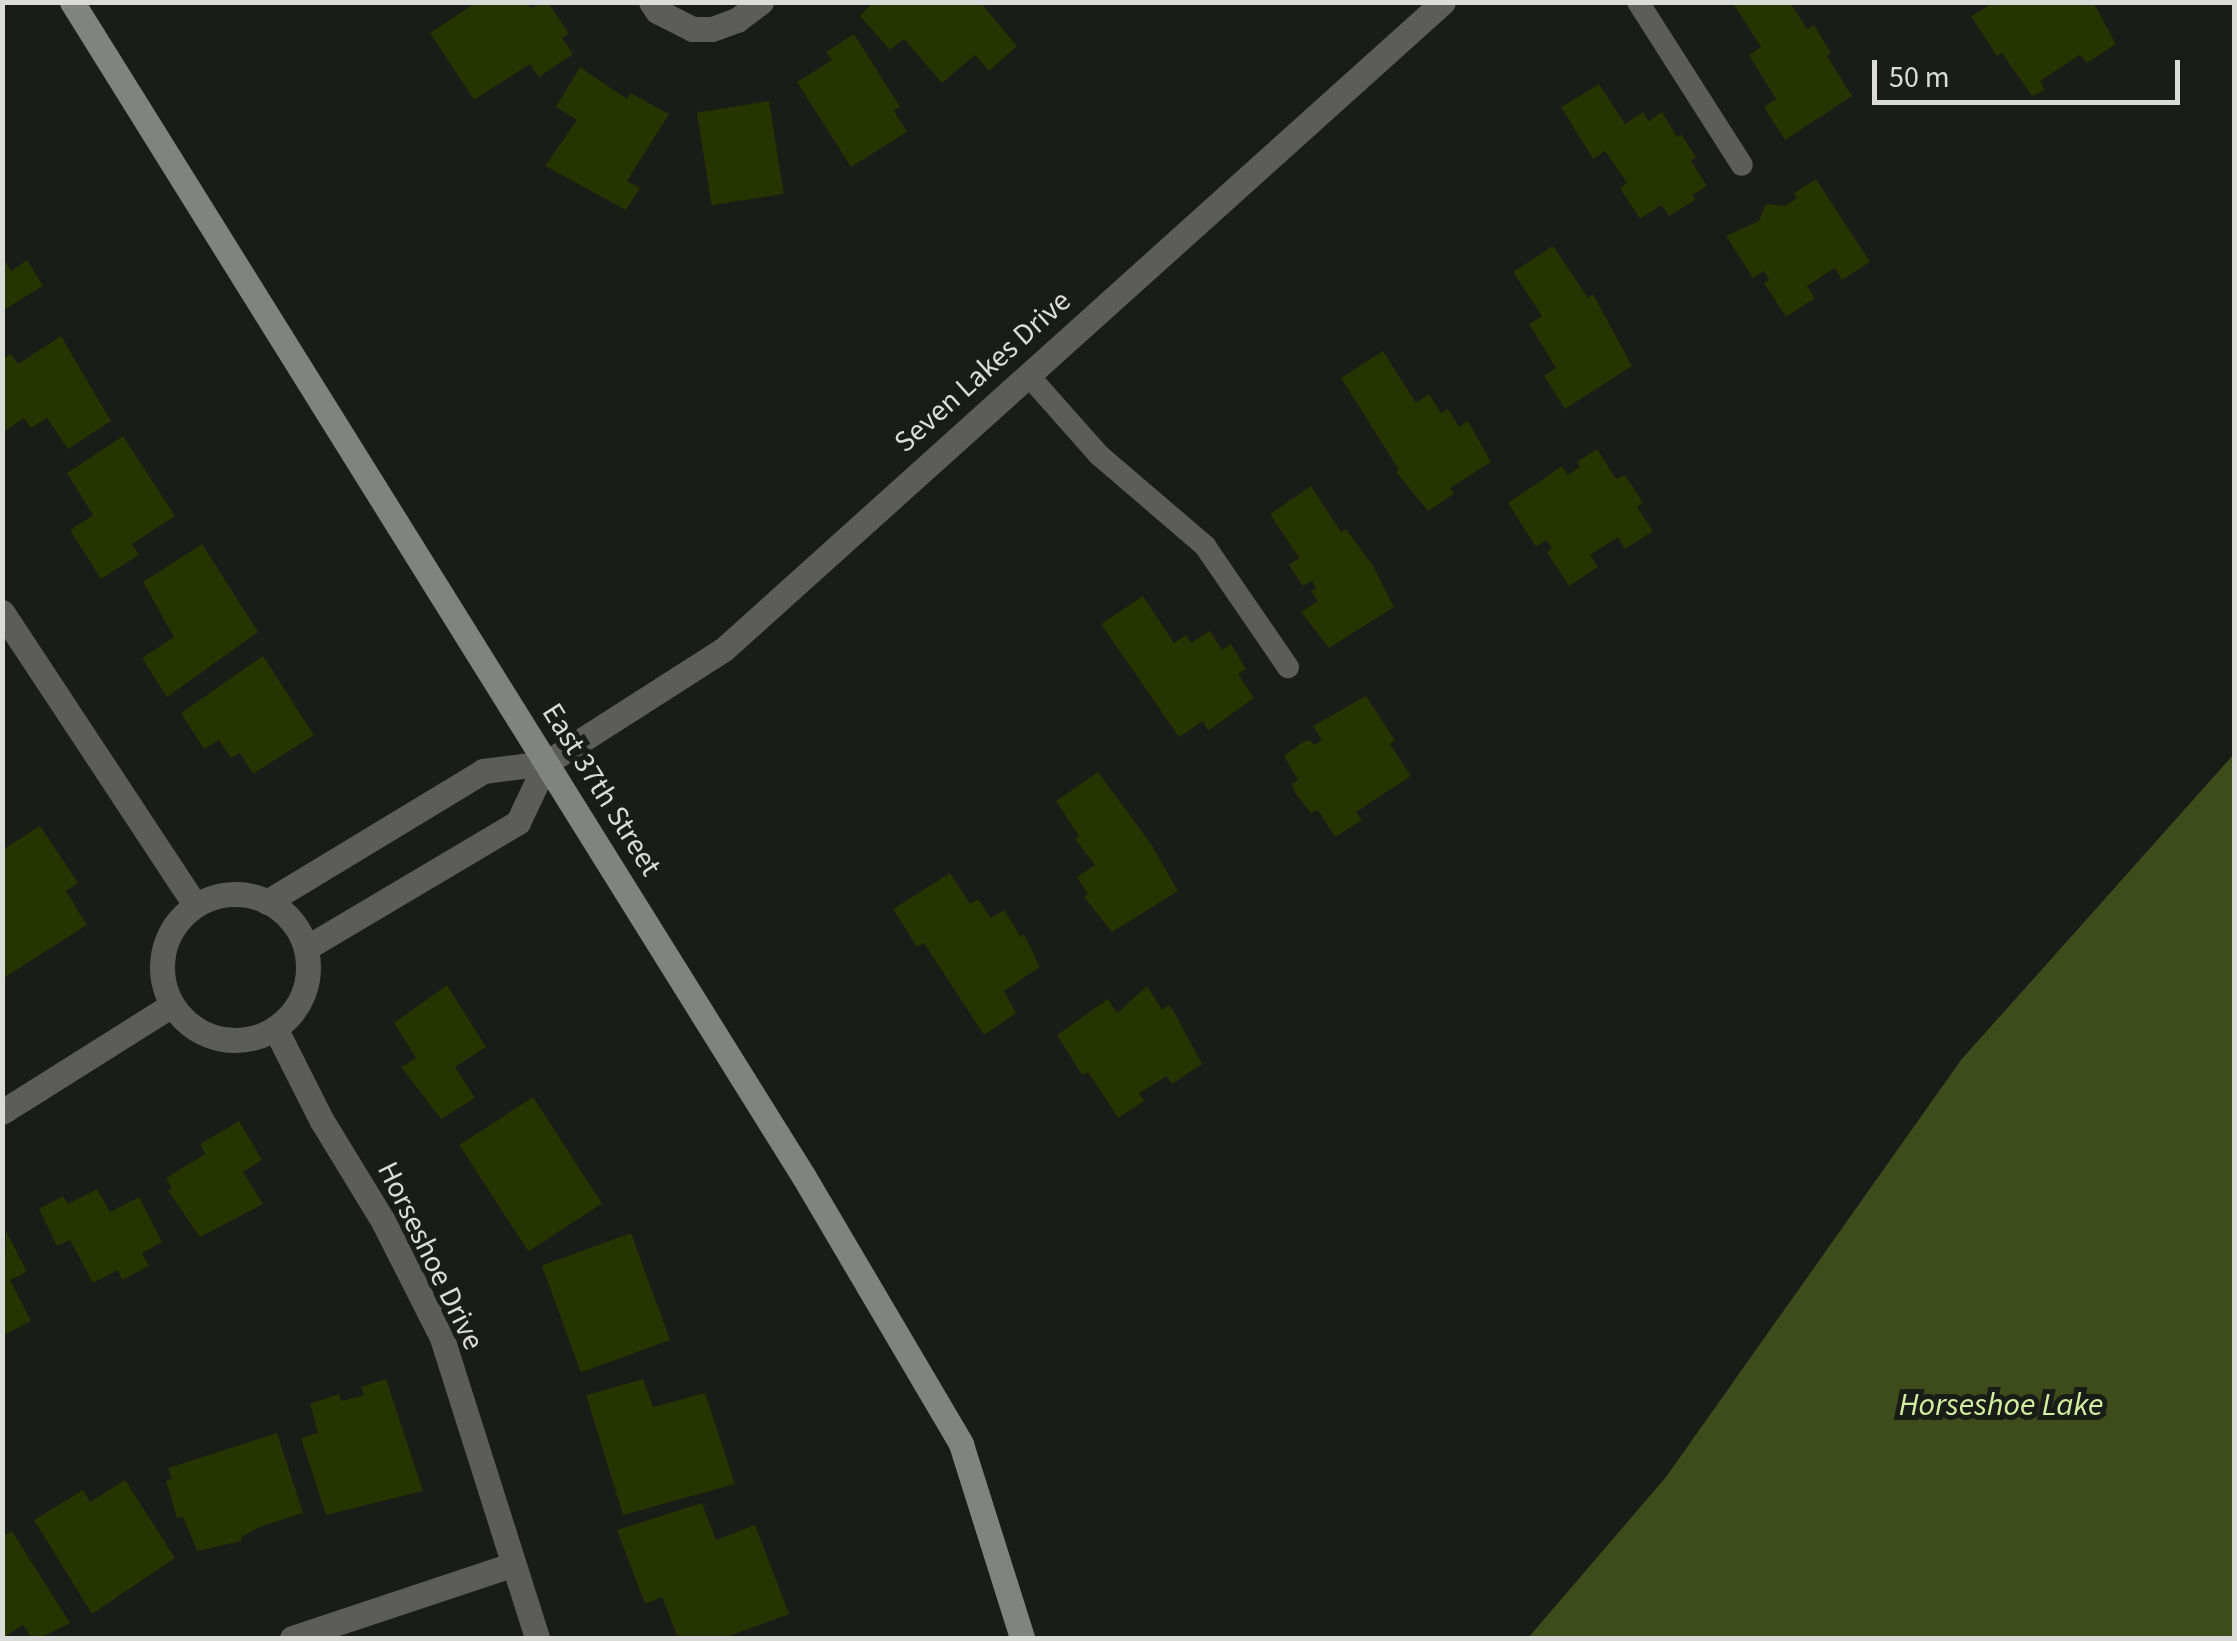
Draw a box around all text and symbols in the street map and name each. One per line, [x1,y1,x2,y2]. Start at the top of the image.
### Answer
scale bar [1877,40,2184,102]
text: 50 m [1889,56,1950,99]
street label: Seven Lakes Drive [887,283,1079,461]
street label: East 37th Street [534,697,668,883]
street label: Horseshoe Drive [369,1156,491,1356]
water label: Horseshoe Lake [1899,1386,2103,1424]

